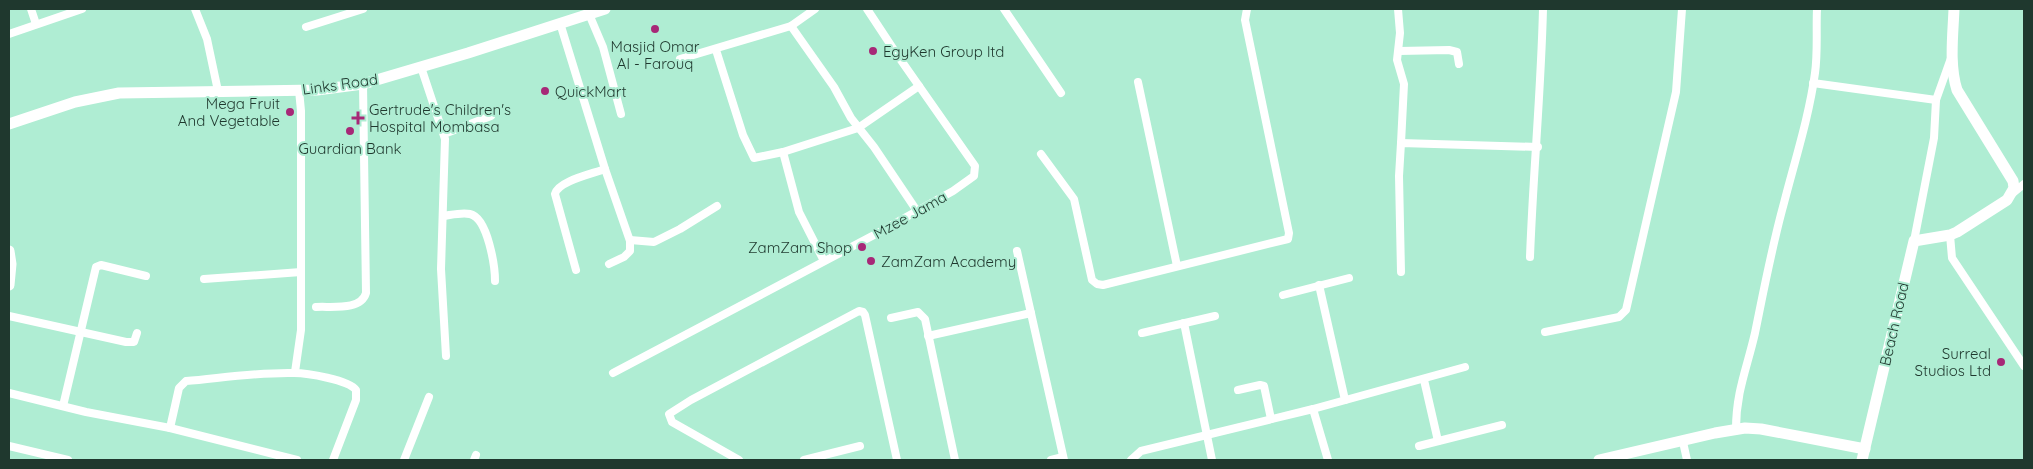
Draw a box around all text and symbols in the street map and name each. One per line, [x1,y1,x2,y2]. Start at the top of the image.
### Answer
marker: Masjid Omar Al - Farouq [649,23,661,35]
place label: Masjid Omar Al - Farouq [610,37,700,73]
place label: EgyKen Group ltd [883,42,1004,61]
marker: EgyKen Group ltd [867,45,879,57]
street label: Links Road [301,69,379,99]
place label: QuickMart [555,82,627,101]
marker: QuickMart [539,85,551,97]
place label: Mega Fruit And Vegetable [178,94,280,130]
place label: Gertrude's Children's Hospital Mombasa [369,100,511,136]
marker: Mega Fruit And Vegetable [284,106,296,118]
marker: Gertrude's Children's Hospital Mombasa [351,111,365,125]
marker: Guardian Bank [344,125,356,137]
place label: Guardian Bank [298,139,402,158]
street label: Mzee Jama [870,187,950,243]
place label: ZamZam Shop [748,238,852,257]
marker: ZamZam Shop [856,241,868,253]
place label: ZamZam Academy [881,252,1016,271]
marker: ZamZam Academy [865,255,877,267]
street label: Beach Road [1875,280,1913,368]
place label: Surreal Studios Ltd [1914,344,1991,380]
marker: Surreal Studios Ltd [1995,356,2007,368]

